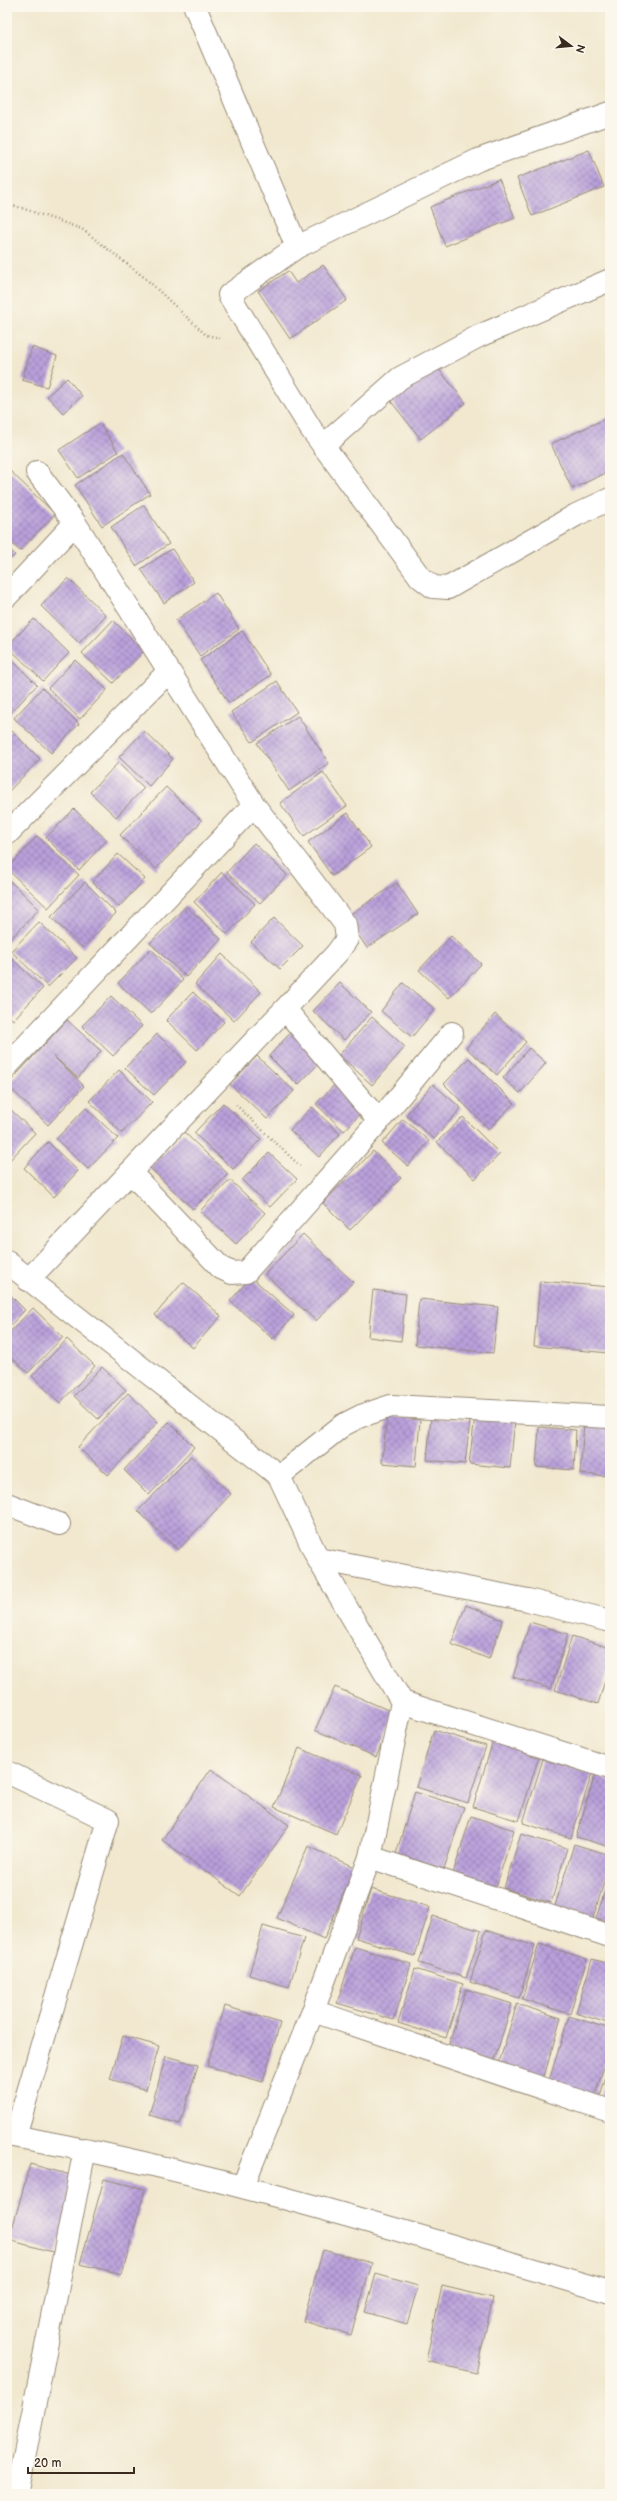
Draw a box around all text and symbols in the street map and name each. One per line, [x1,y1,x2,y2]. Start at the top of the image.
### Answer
north arrow [551,26,591,66]
text: N [573,43,588,54]
scale bar [28,2449,134,2475]
text: 20 m [34,2456,61,2471]

